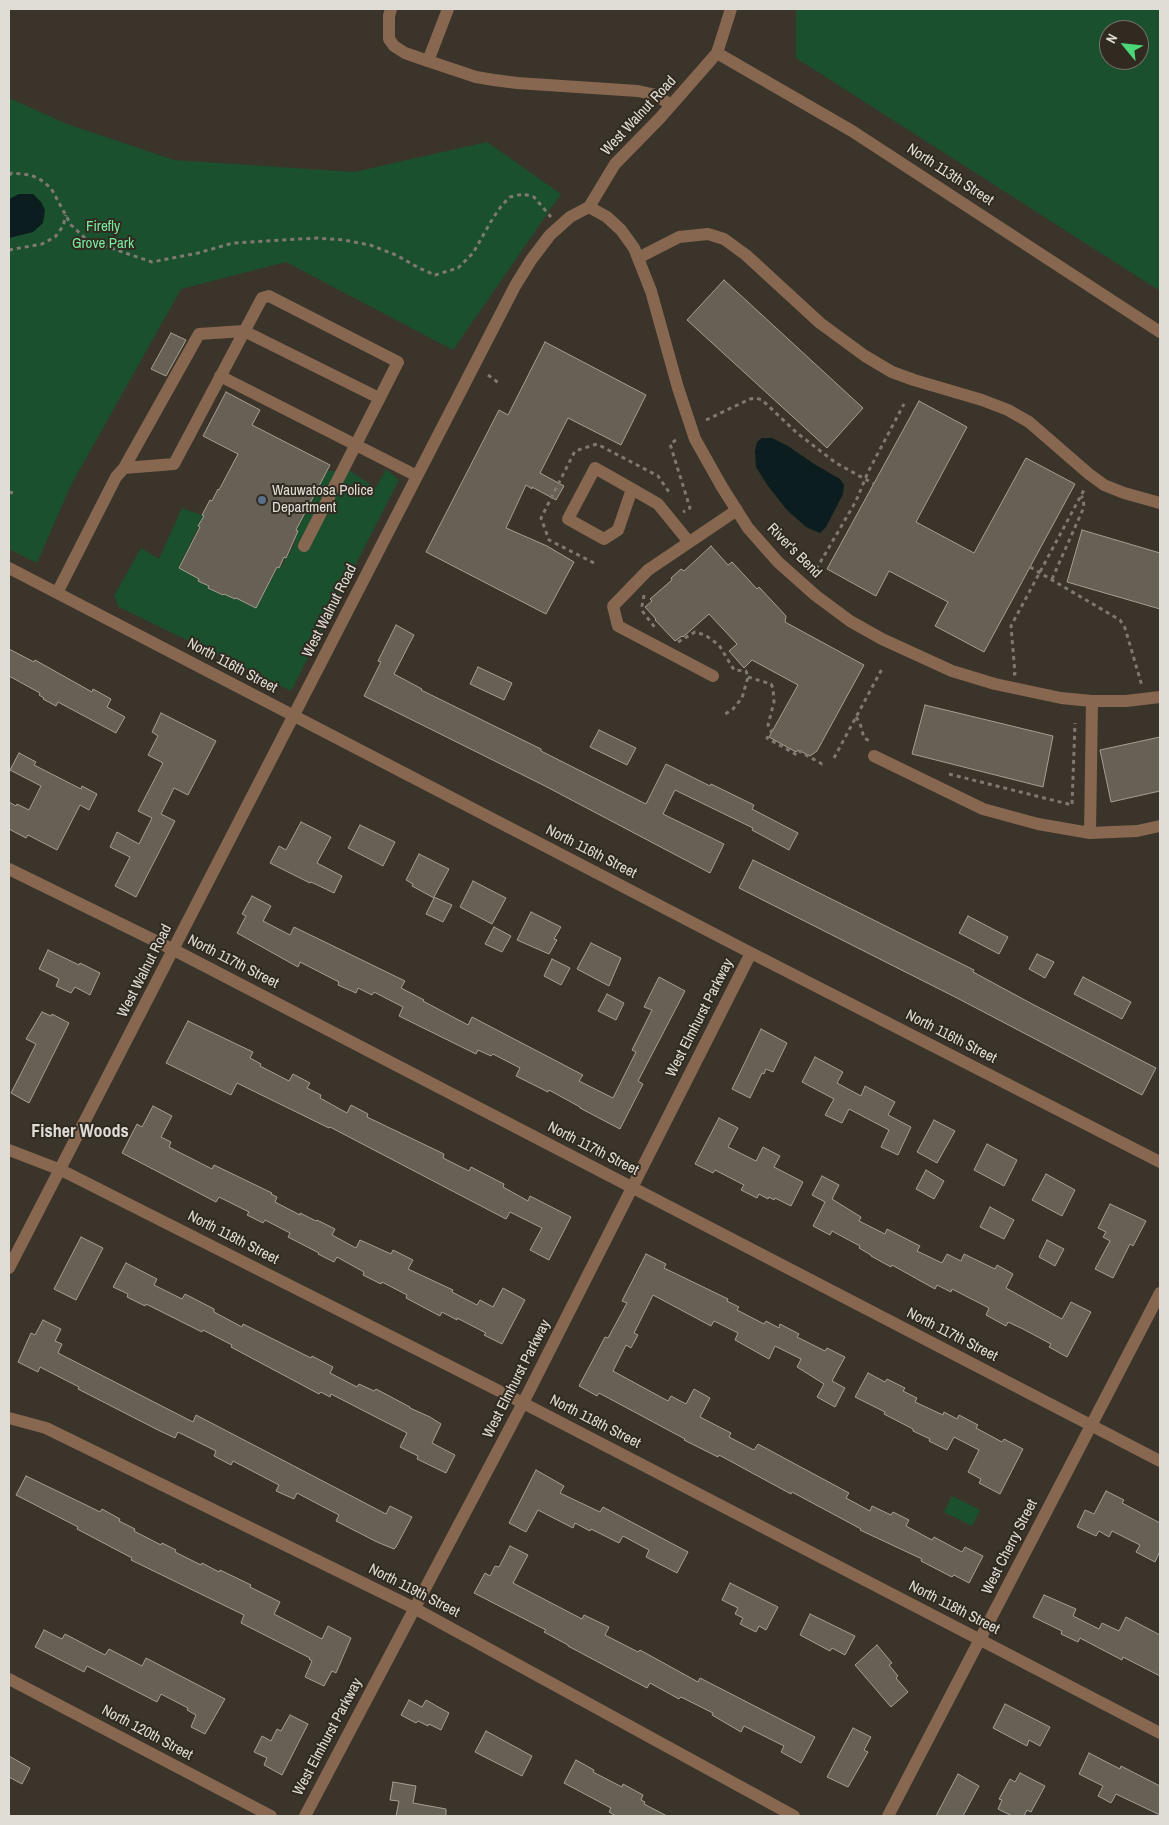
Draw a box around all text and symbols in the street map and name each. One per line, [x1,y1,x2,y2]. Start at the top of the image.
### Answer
north arrow [1099,20,1149,70]
text: N [1102,31,1122,46]
street label: West Walnut Road [598,73,680,159]
street label: North 113th Street [903,140,997,210]
park label: Firefly Grove Park [72,218,134,253]
place label: Wauwatosa Police Department [272,482,373,517]
marker: Wauwatosa Police Department [256,494,268,506]
street label: River's Bend [763,520,825,582]
street label: West Walnut Road [299,562,361,660]
street label: North 116th Street [184,635,280,697]
street label: North 116th Street [543,821,639,883]
street label: West Walnut Road [114,922,176,1020]
street label: North 117th Street [185,931,281,993]
street label: West Elmhurst Parkway [662,956,738,1080]
street label: North 116th Street [903,1006,999,1068]
street label: North 117th Street [545,1118,641,1180]
district label: Fisher Woods [31,1121,129,1143]
street label: North 118th Street [185,1207,281,1269]
street label: North 117th Street [904,1304,1000,1366]
street label: West Elmhurst Parkway [479,1317,555,1441]
street label: North 118th Street [547,1391,643,1453]
street label: West Cherry Street [978,1496,1042,1598]
street label: North 119th Street [366,1560,462,1622]
street label: North 118th Street [906,1577,1002,1639]
street label: West Elmhurst Parkway [289,1675,367,1799]
street label: North 120th Street [98,1701,196,1765]

